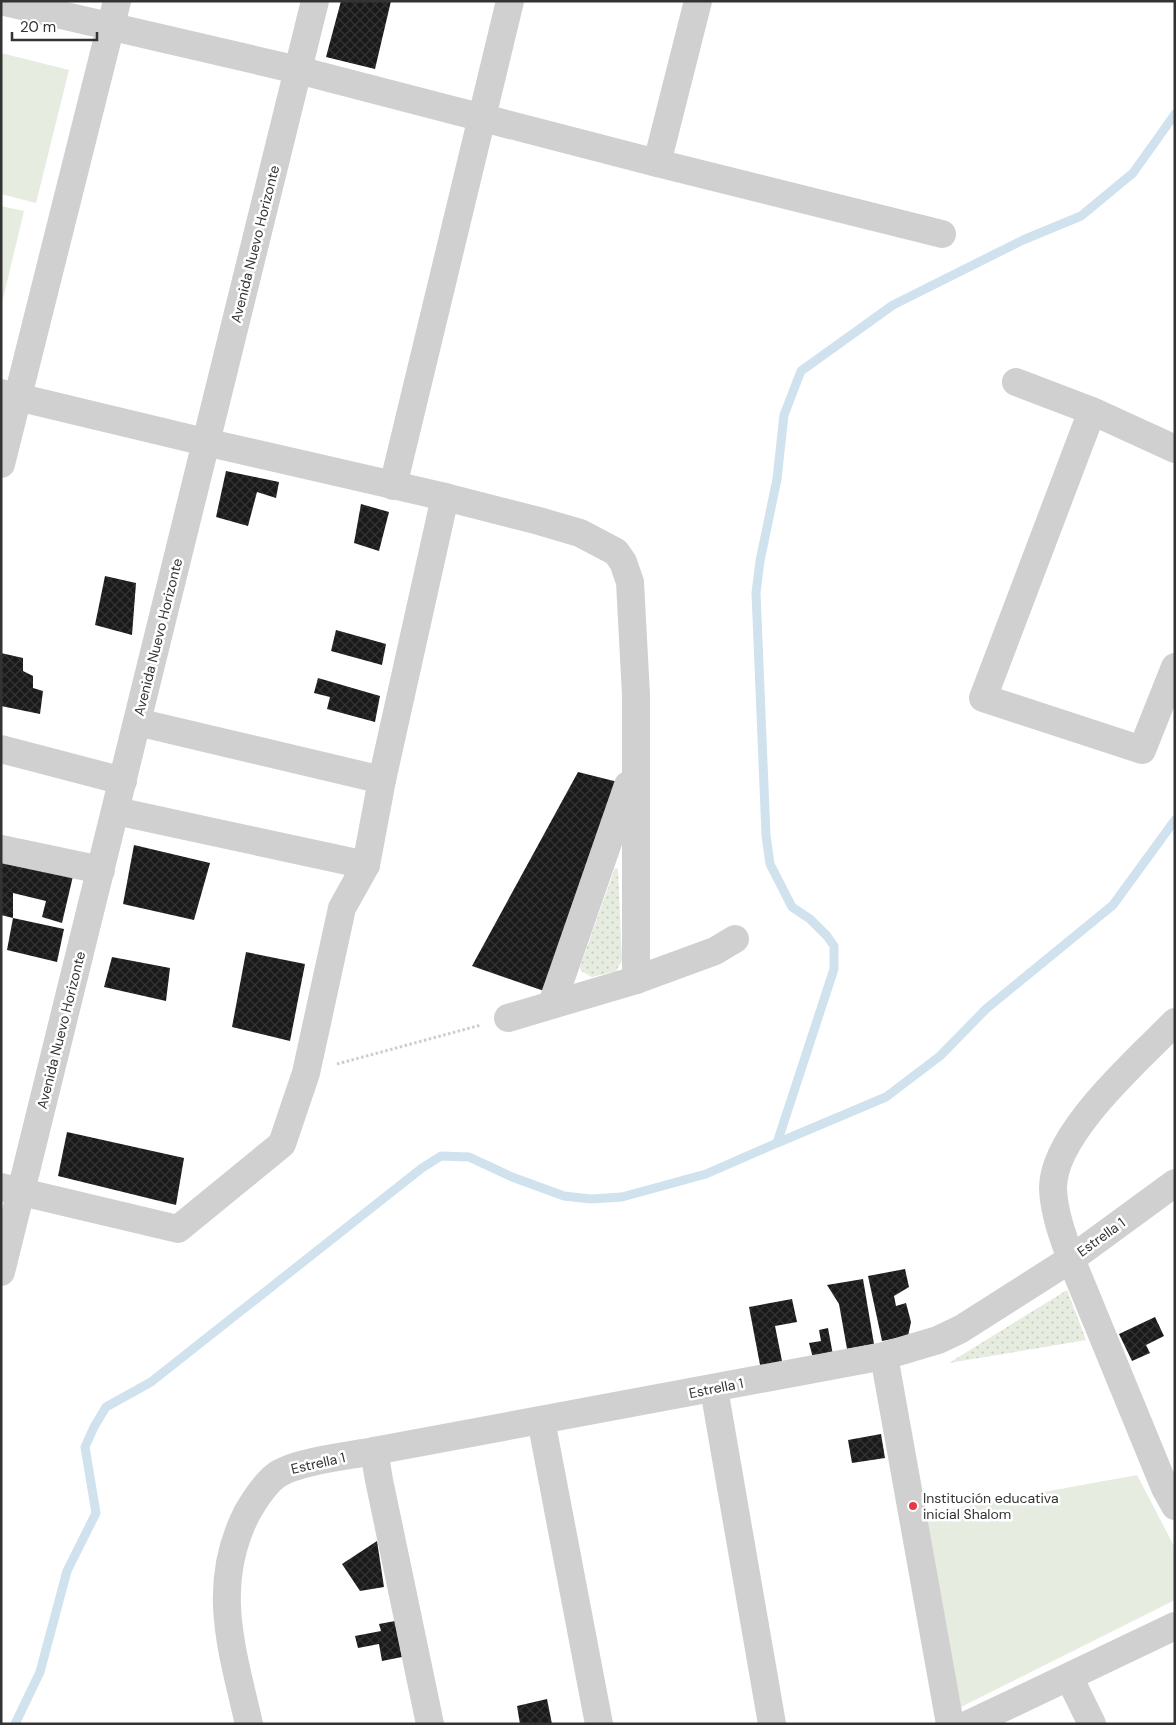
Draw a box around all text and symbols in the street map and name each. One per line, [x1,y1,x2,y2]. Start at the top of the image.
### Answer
scale bar [12,10,98,42]
text: 20 m [20,17,56,37]
street label: Avenida Nuevo Horizonte [227,163,283,325]
street label: Avenida Nuevo Horizonte [130,556,186,718]
street label: Avenida Nuevo Horizonte [33,949,89,1111]
street label: Estrella 1 [1073,1214,1129,1260]
street label: Estrella 1 [687,1374,745,1402]
street label: Estrella 1 [289,1448,347,1478]
place label: Institución educativa inicial Shalom [923,1489,1059,1523]
marker: Institución educativa inicial Shalom [907,1500,919,1512]

